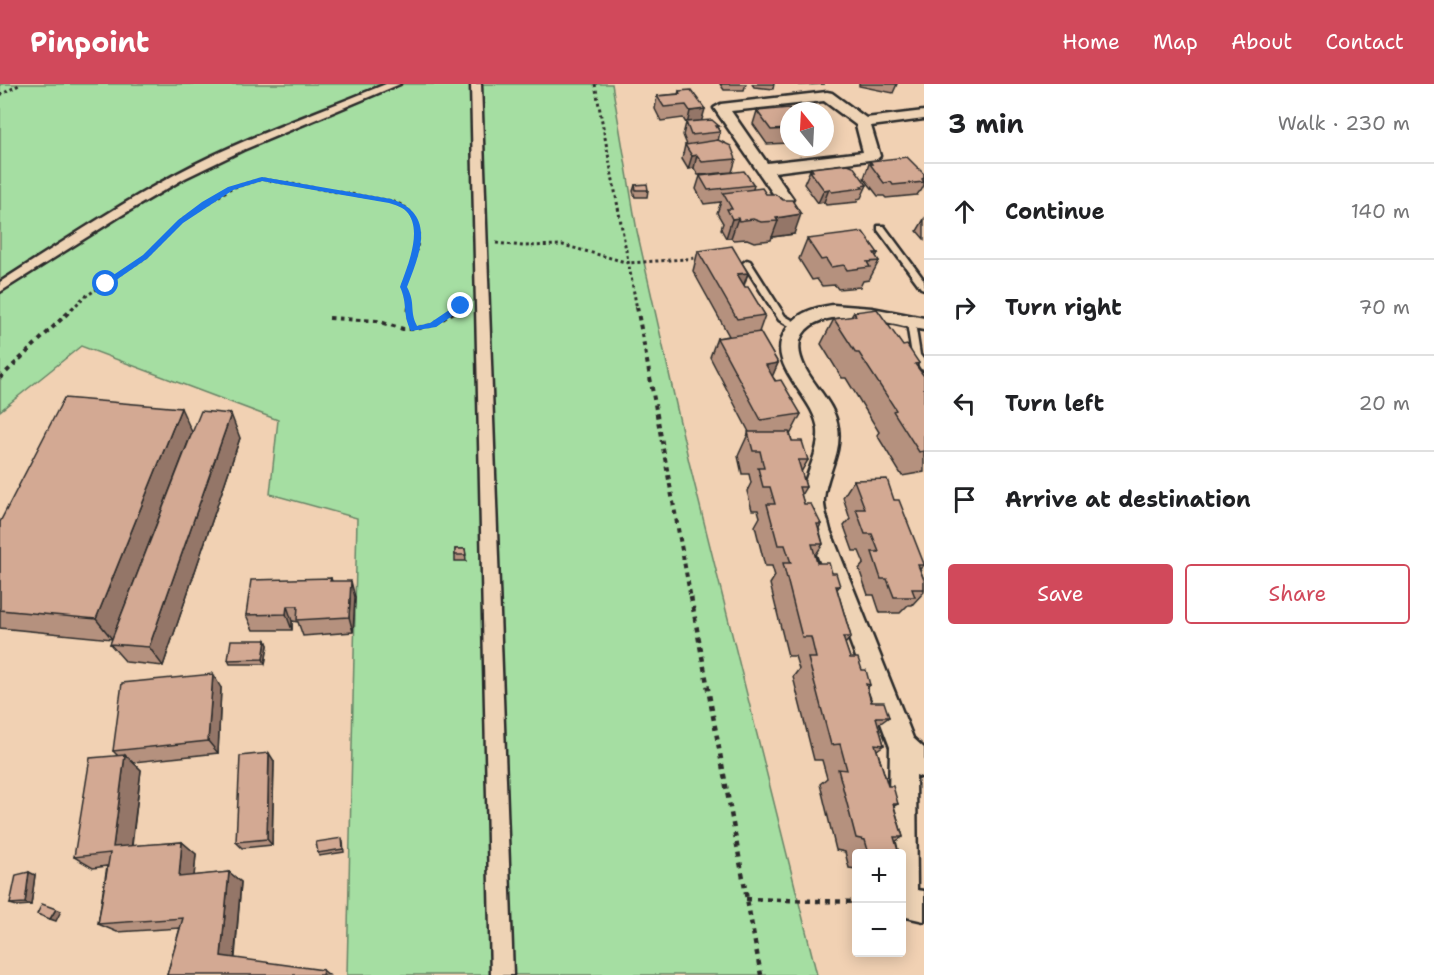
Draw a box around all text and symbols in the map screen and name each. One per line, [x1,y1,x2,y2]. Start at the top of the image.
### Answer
text: Pinpoint [30,23,149,61]
text: Home [1062,28,1120,56]
text: Map [1153,28,1198,56]
text: About [1231,28,1292,56]
text: Contact [1325,28,1404,56]
north arrow [780,102,834,156]
text: 3 min [948,106,1024,141]
text: Walk · 230 m [1278,110,1410,136]
icon: ahead [948,195,981,228]
text: Continue [1005,197,1105,226]
text: 140 m [1351,198,1410,224]
route start [92,270,118,296]
icon: right [948,291,981,324]
route end [447,292,473,318]
text: Turn right [1005,293,1122,322]
text: 70 m [1358,294,1410,320]
icon: left [948,387,981,420]
text: Turn left [1005,389,1104,418]
text: 20 m [1359,390,1410,416]
icon: arrive [948,483,981,516]
text: Arrive at destination [1005,485,1251,514]
button: Save [948,564,1173,624]
button: Share [1185,564,1410,624]
map controls [852,849,906,957]
button: + [852,849,906,903]
button: − [852,903,906,957]

